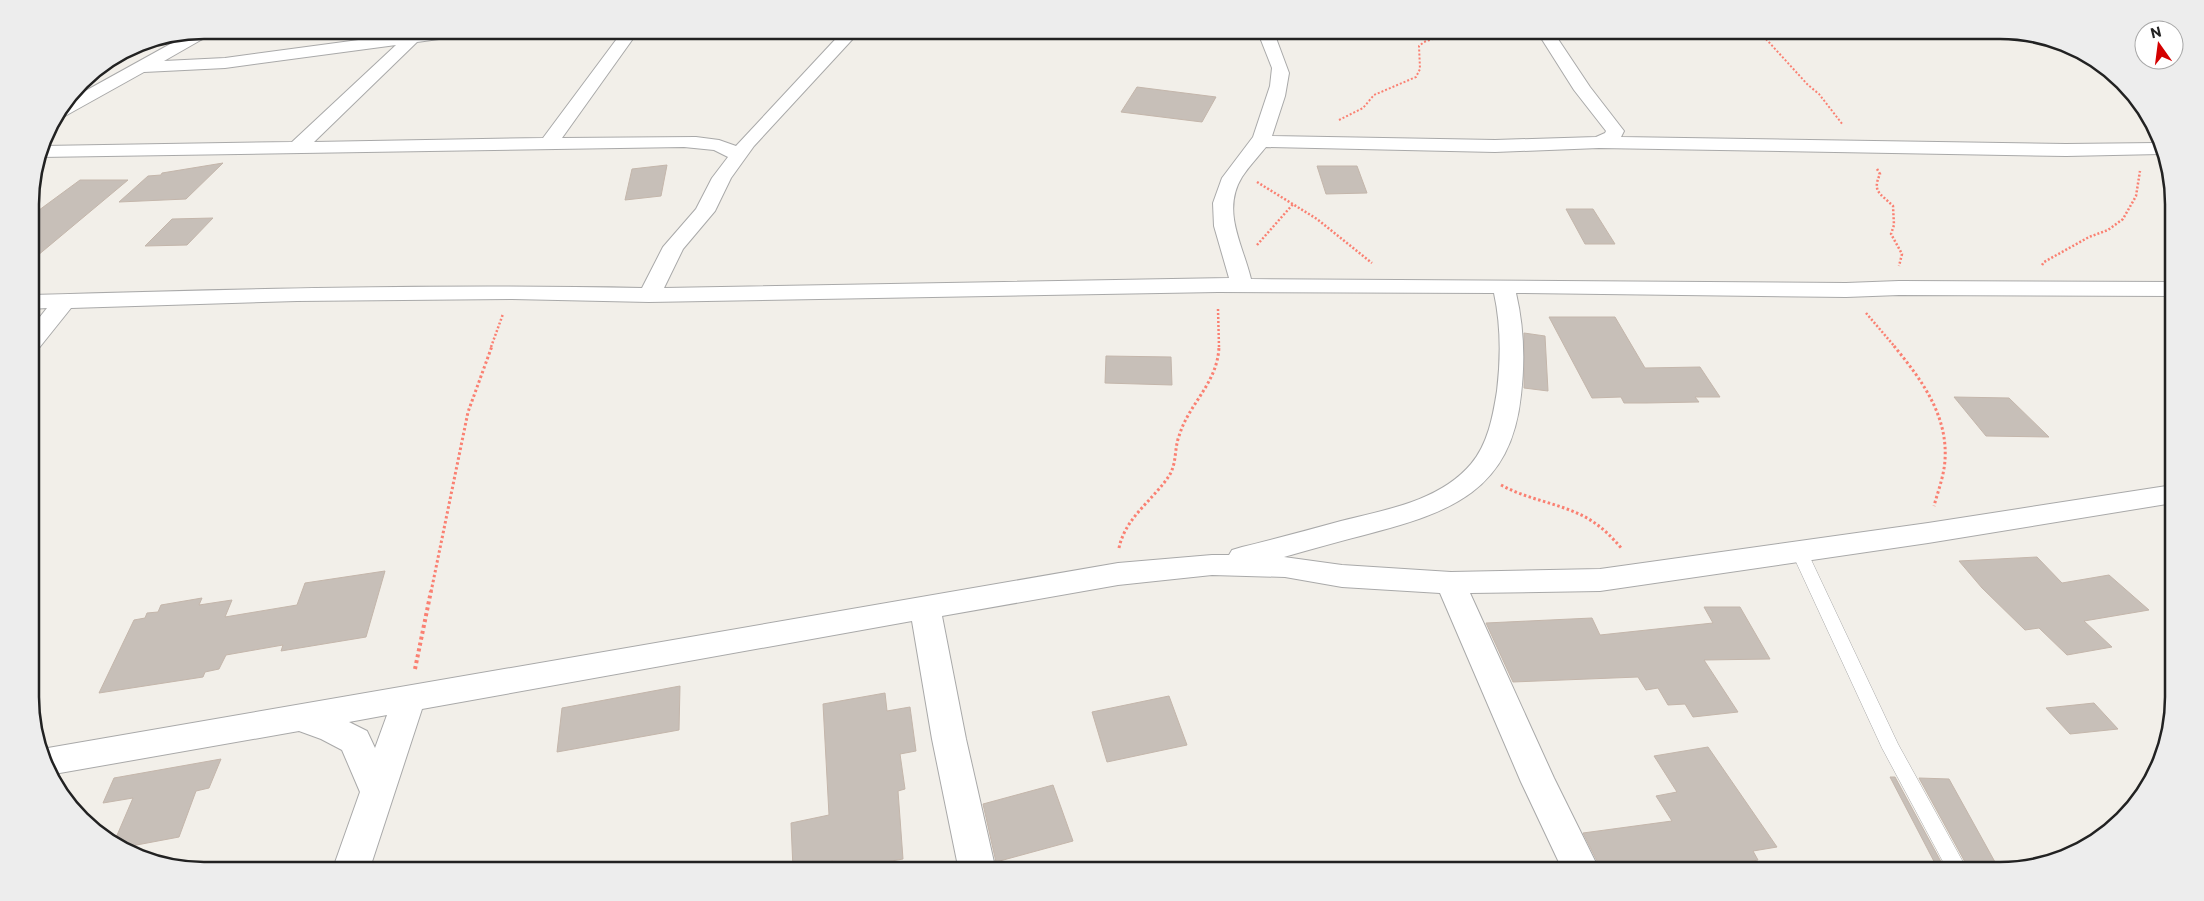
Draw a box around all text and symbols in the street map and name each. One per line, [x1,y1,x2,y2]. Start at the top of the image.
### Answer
north arrow [2134,20,2184,70]
text: N [2149,22,2163,41]

